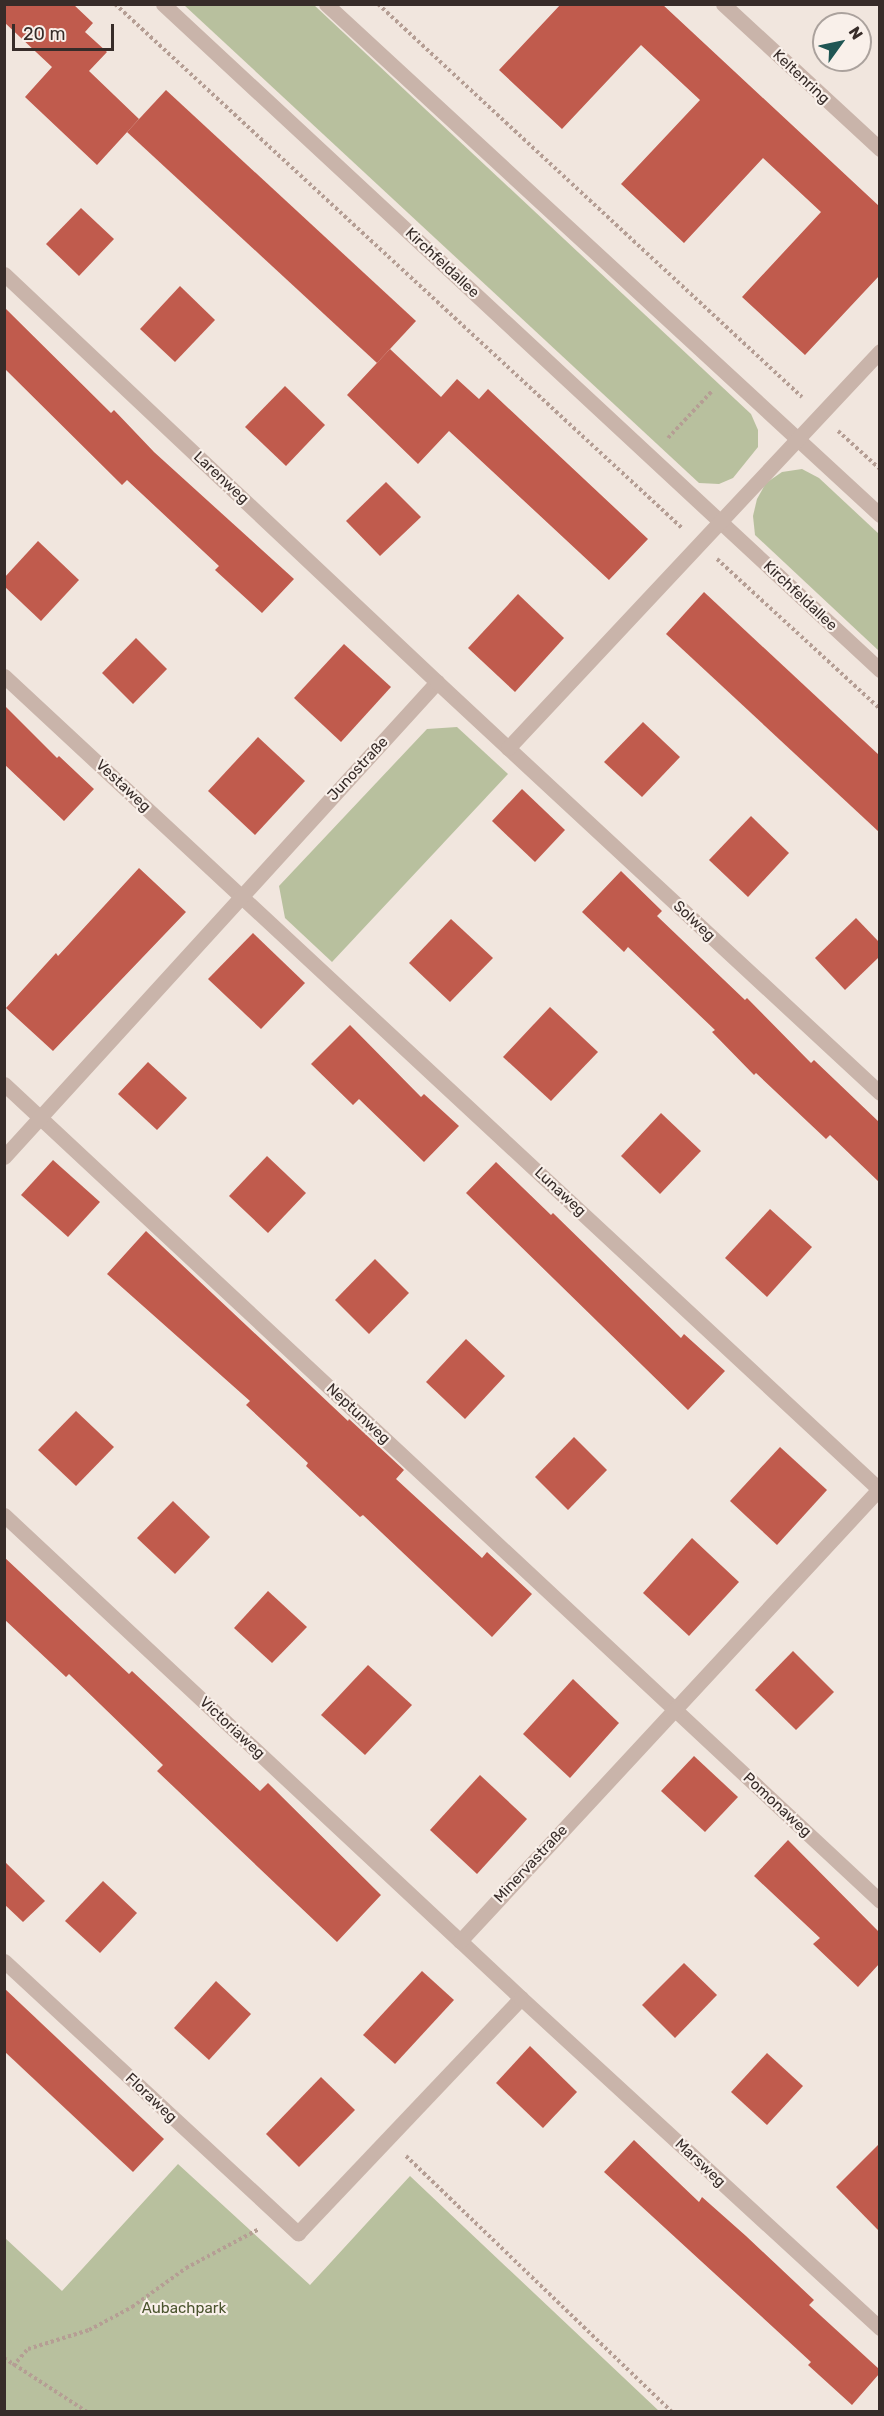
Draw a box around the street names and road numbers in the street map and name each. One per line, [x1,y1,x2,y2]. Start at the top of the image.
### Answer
street label: Keltenring [769,46,833,108]
street label: Kirchfeldallee [401,224,483,302]
street label: Larenweg [190,448,252,508]
street label: Kirchfeldallee [759,557,841,635]
street label: Junostraße [324,733,392,805]
street label: Vestaweg [92,756,154,816]
street label: Solweg [669,897,719,945]
street label: Lunaweg [531,1164,589,1220]
street label: Neptunweg [322,1380,394,1448]
street label: Victoriaweg [196,1693,268,1763]
street label: Pomonaweg [739,1769,815,1841]
street label: Minervastraße [490,1821,572,1907]
street label: Floraweg [121,2070,181,2126]
street label: Marsweg [671,2135,729,2191]

